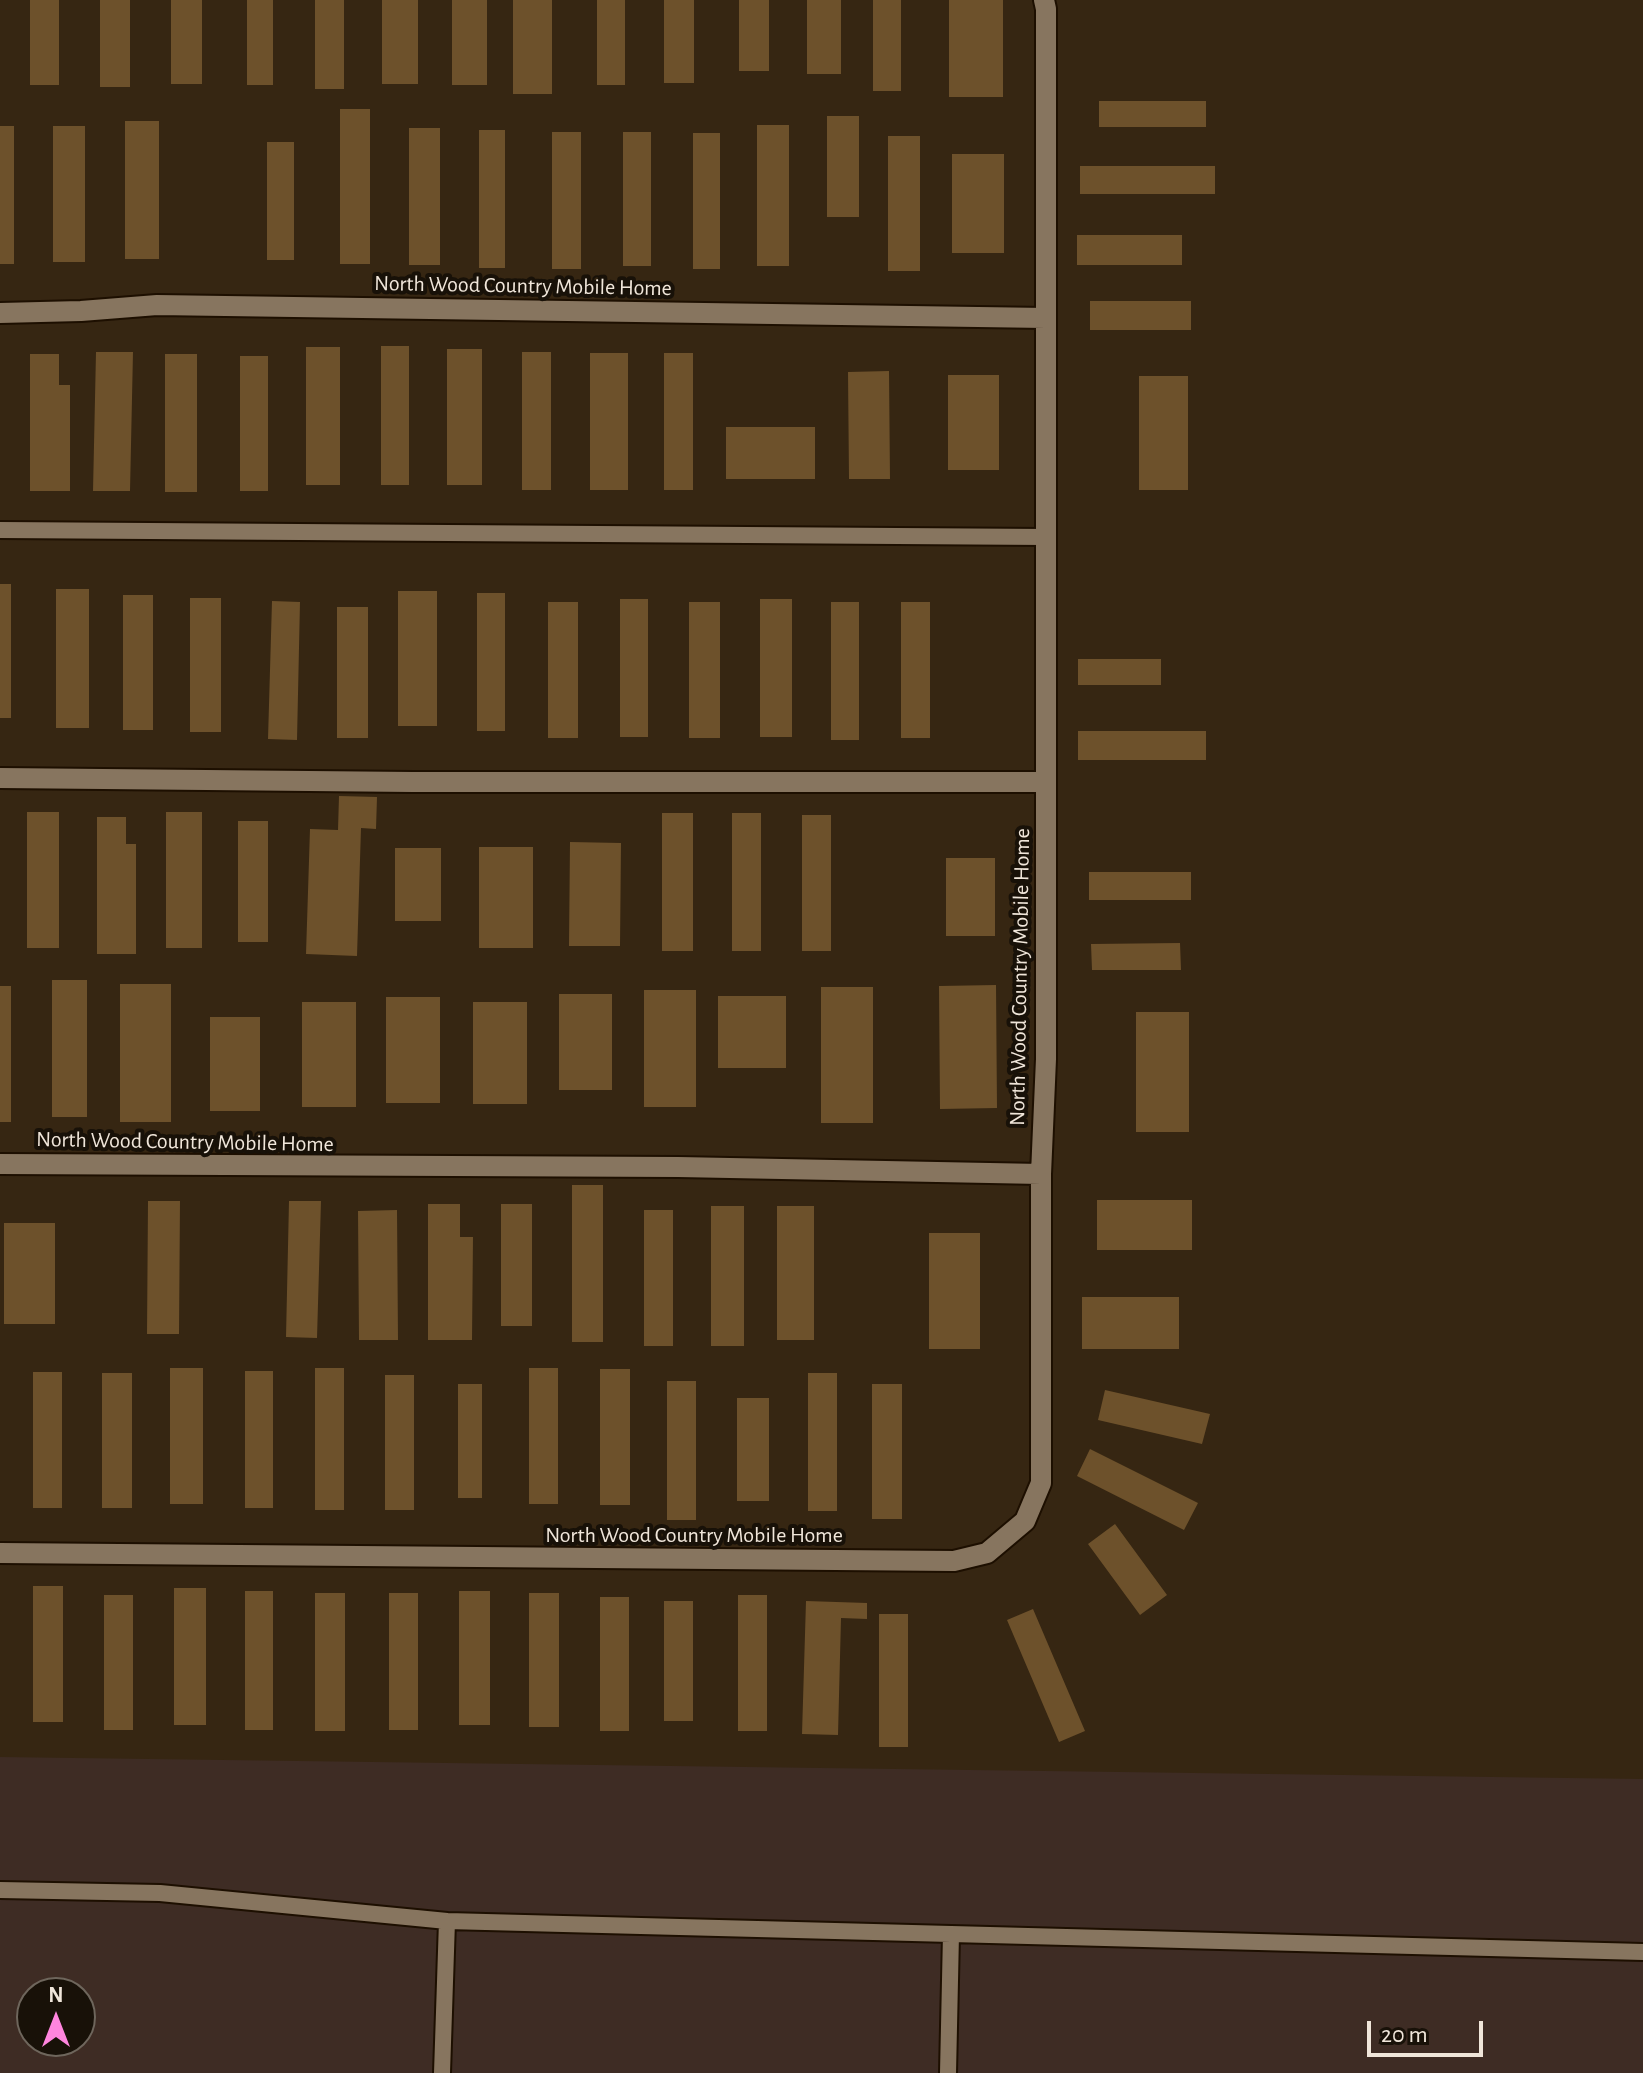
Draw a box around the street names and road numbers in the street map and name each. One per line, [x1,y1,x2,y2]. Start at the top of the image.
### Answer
street label: North Wood Country Mobile Home [374,270,672,302]
street label: North Wood Country Mobile Home [1004,828,1036,1126]
street label: North Wood Country Mobile Home [36,1126,334,1158]
street label: North Wood Country Mobile Home [545,1522,843,1548]

